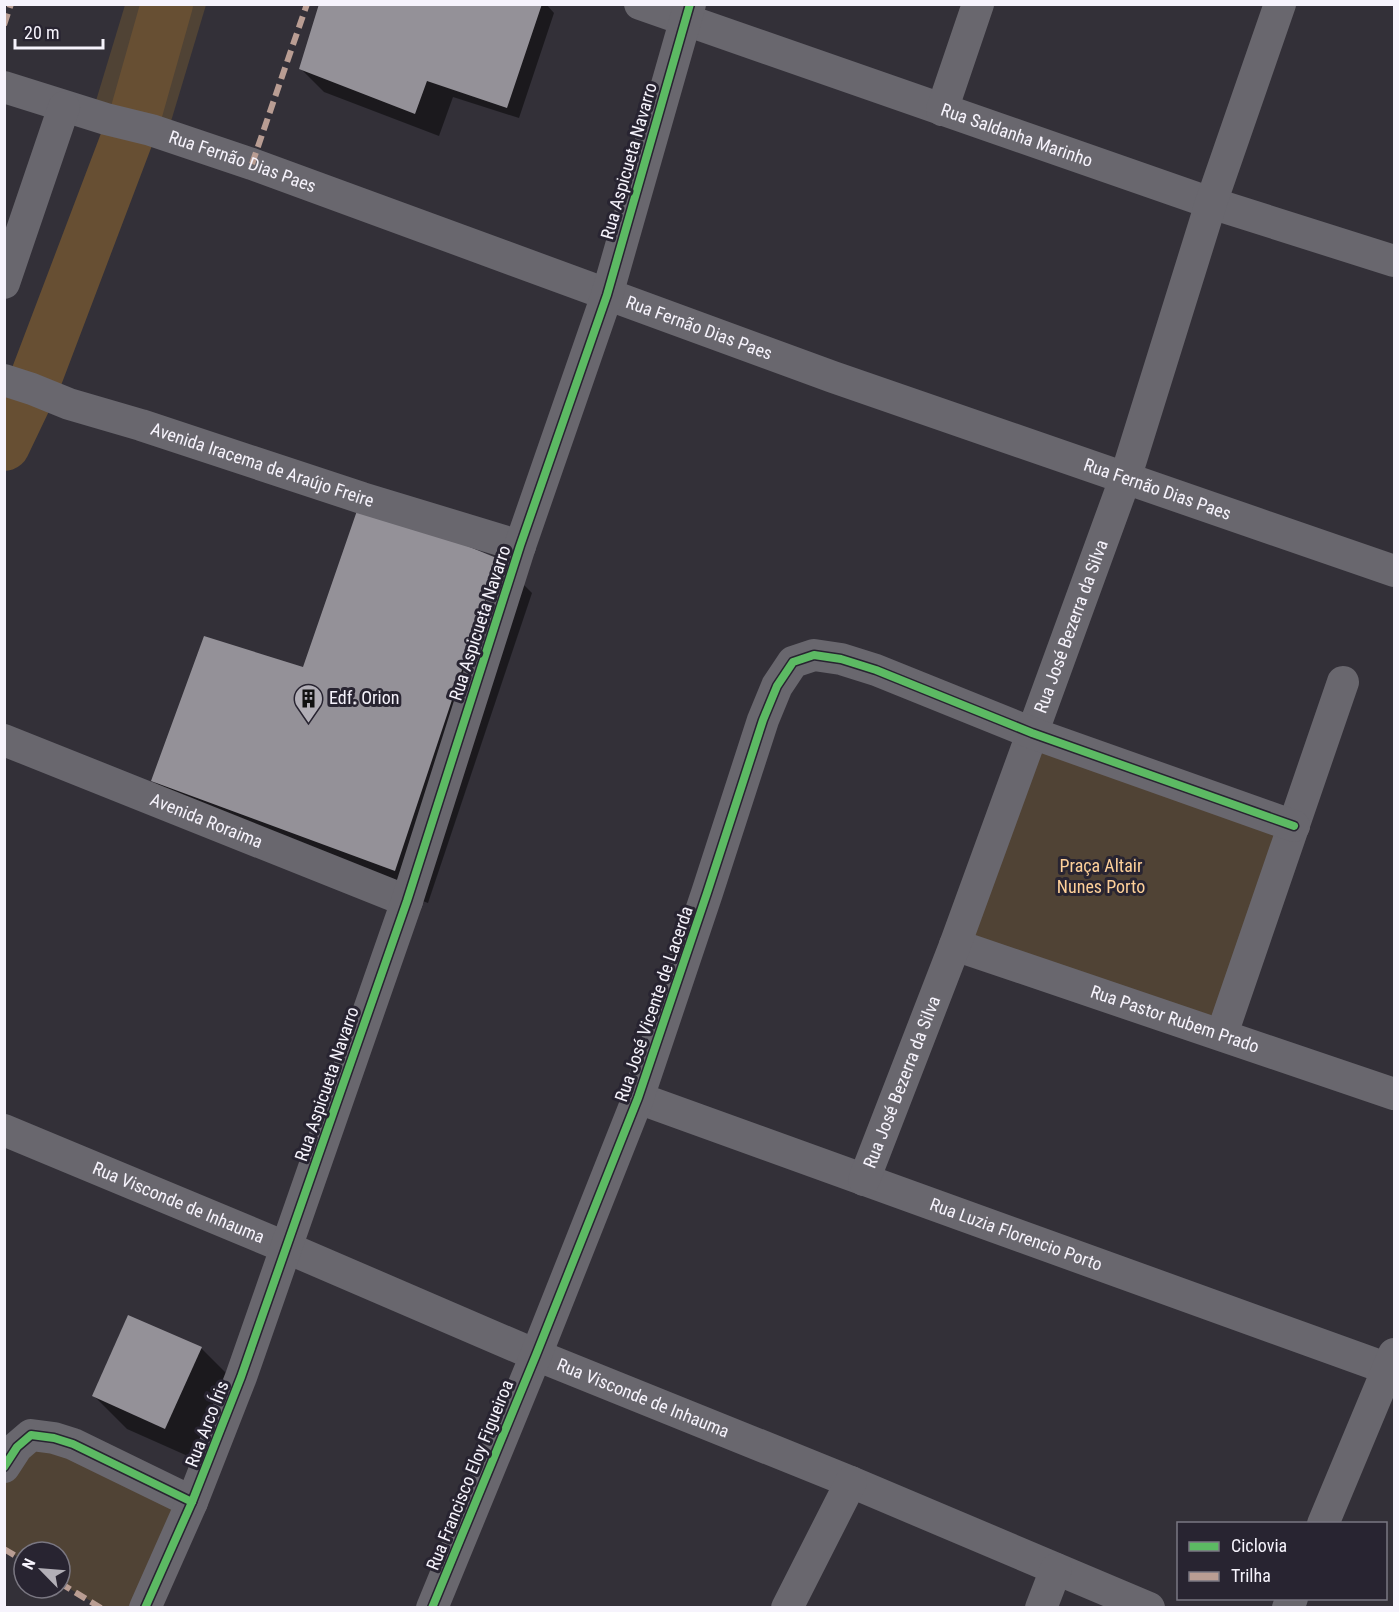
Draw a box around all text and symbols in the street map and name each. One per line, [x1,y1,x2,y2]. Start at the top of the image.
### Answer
scale bar [15,12,104,50]
text: 20 m [24,22,59,43]
street label: Rua Aspicueta Navarro [596,80,661,242]
street label: Rua Saldanha Marinho [938,99,1096,171]
street label: Rua Fernão Dias Paes [166,126,319,197]
street label: Rua Fernão Dias Paes [623,291,775,364]
street label: Avenida Iracema de Araújo Freire [148,418,376,511]
street label: Rua Fernão Dias Paes [1081,454,1234,524]
street label: Rua José Bezerra da Silva [1029,537,1112,716]
street label: Rua Aspicueta Navarro [445,543,515,703]
building icon: Edf. Orion [292,682,324,724]
place label: Edf. Orion [329,687,399,708]
street label: Avenida Roraima [147,789,266,852]
park label: Praça Altair Nunes Porto [1057,855,1145,897]
street label: Rua José Vicente de Lacerda [610,903,697,1104]
street label: Rua Pastor Rubem Prado [1088,981,1262,1057]
street label: Rua José Bezerra da Silva [859,993,944,1171]
street label: Rua Aspicueta Navarro [290,1004,363,1164]
street label: Rua Visconde de Inhauma [90,1157,268,1247]
street label: Rua Luzia Florencio Porto [927,1193,1105,1275]
street label: Rua Visconde de Inhauma [554,1354,732,1442]
street label: Rua Francisco Eloy Figueiroa [422,1377,517,1573]
street label: Rua Arco Íris [181,1378,233,1470]
legend [1177,1522,1387,1600]
text: Ciclovia [1231,1535,1287,1556]
north arrow [12,1540,72,1600]
text: N [18,1555,40,1572]
text: Trilha [1231,1565,1271,1586]

